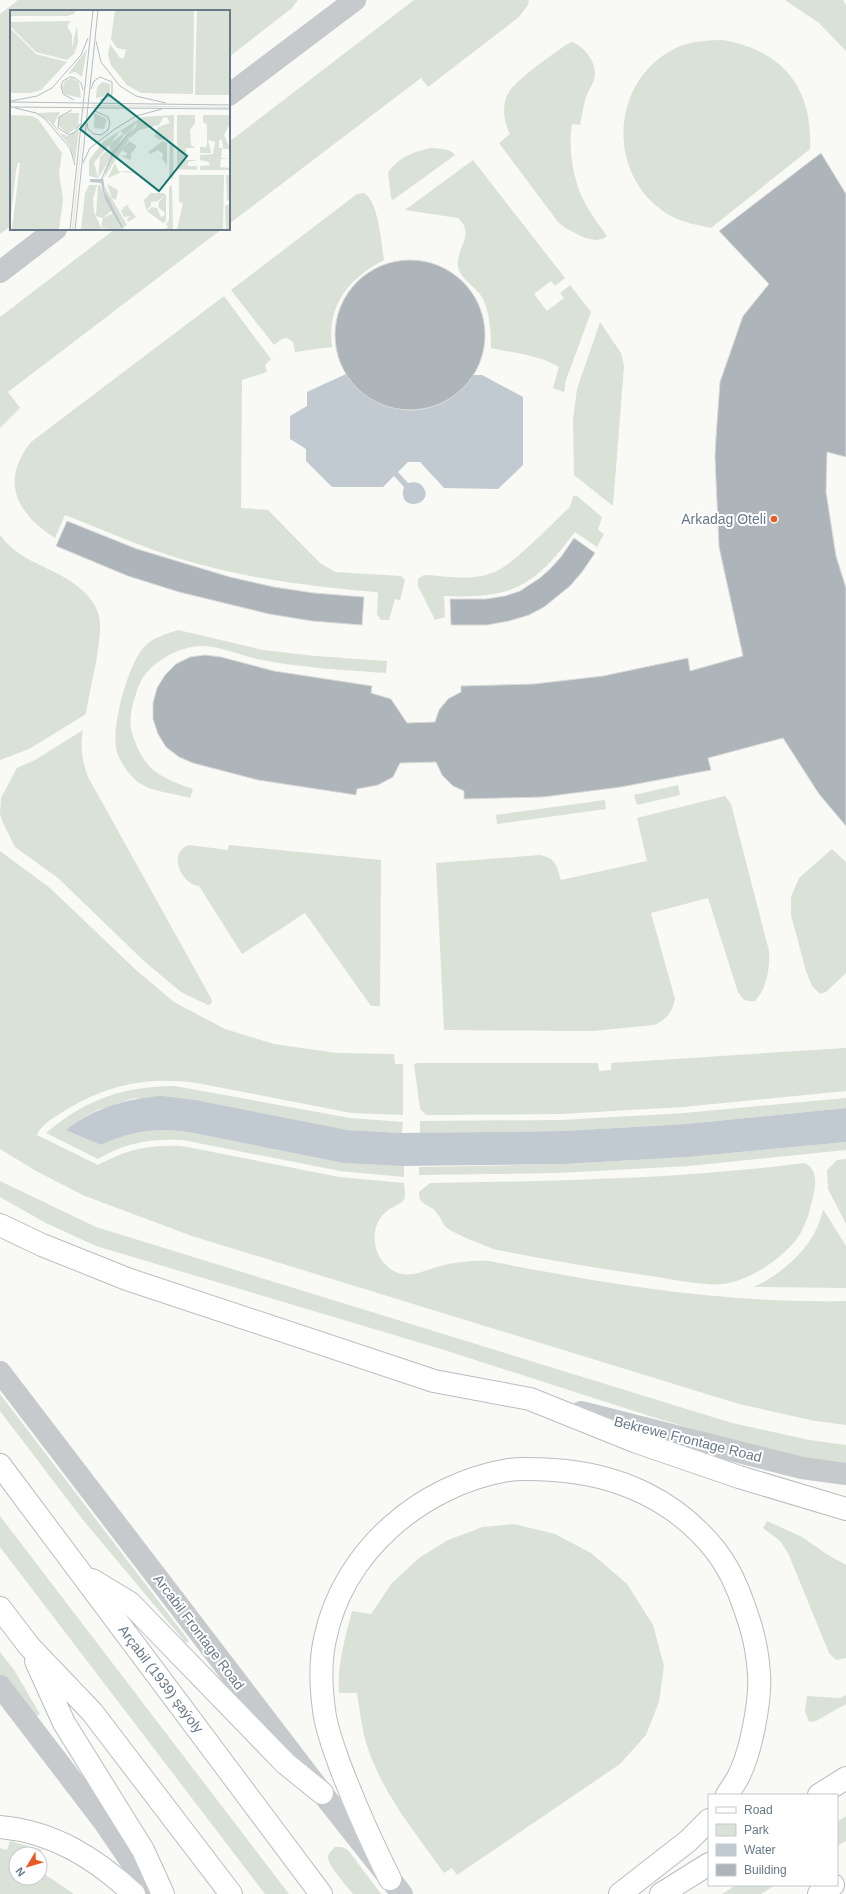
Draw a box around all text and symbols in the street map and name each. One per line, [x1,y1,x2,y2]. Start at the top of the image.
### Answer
inset map [10,10,230,230]
place label: Arkadag Oteli [681,511,766,527]
marker: Arkadag Oteli [769,514,779,524]
street label: Bekrewe Frontage Road [612,1413,764,1465]
street label: Arcabil Frontage Road [150,1571,248,1693]
street label: Arçabil (1939) şaýoly [115,1622,207,1736]
legend [708,1794,838,1886]
text: Road [744,1803,773,1817]
text: Park [744,1823,770,1837]
text: Water [744,1843,776,1857]
north arrow [8,1846,48,1886]
text: Building [744,1863,787,1877]
text: N [13,1865,27,1879]

